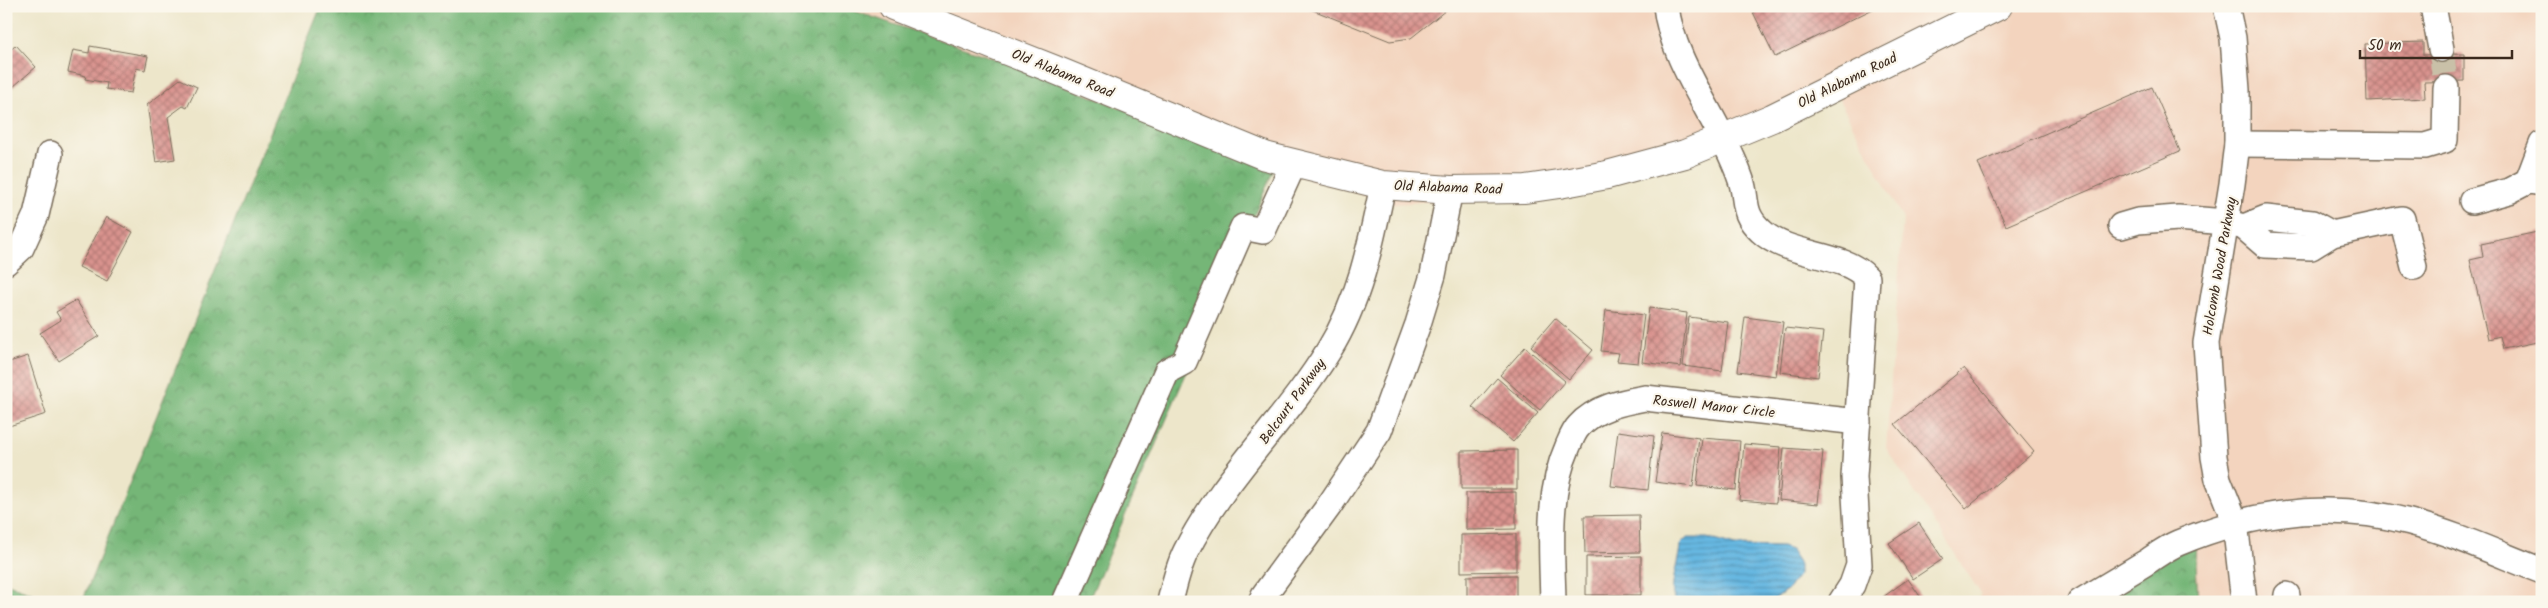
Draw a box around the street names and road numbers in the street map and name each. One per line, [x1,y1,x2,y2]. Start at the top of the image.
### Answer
street label: Old Alabama Road [1008,43,1118,105]
street label: Old Alabama Road [1794,47,1902,115]
street label: Old Alabama Road [1393,175,1504,201]
street label: Holcomb Wood Parkway [2197,195,2243,337]
street label: Belcourt Parkway [1254,354,1332,449]
street label: Roswell Manor Circle [1652,390,1777,424]

